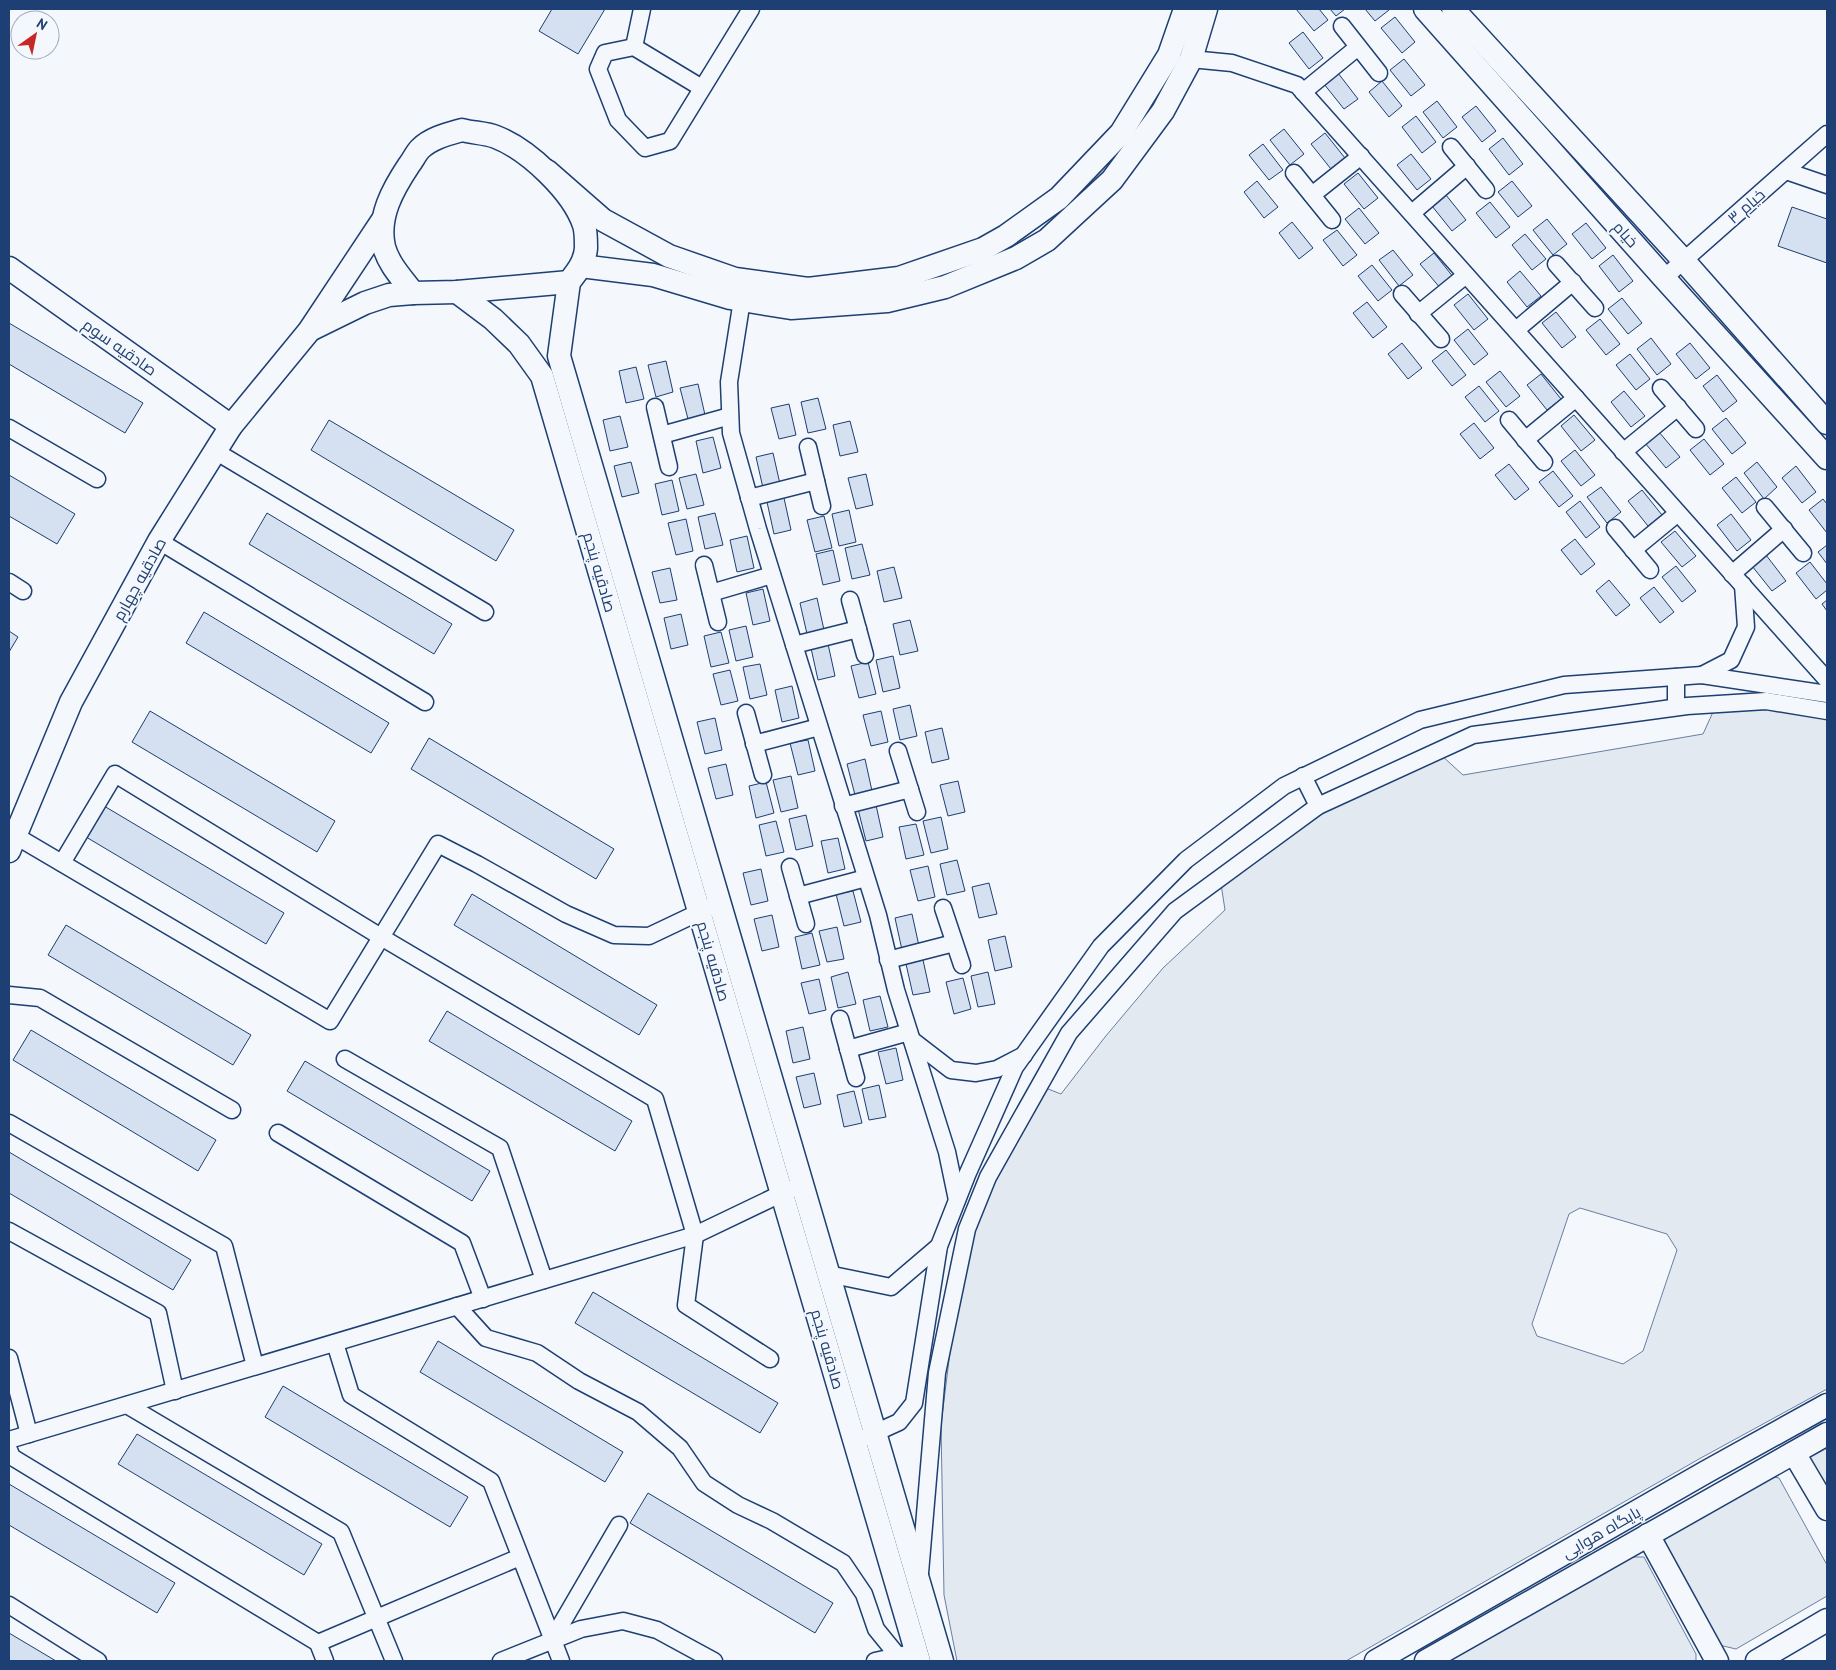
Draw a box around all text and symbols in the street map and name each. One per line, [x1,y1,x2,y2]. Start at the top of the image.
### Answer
north arrow [10,10,60,60]
text: N [33,14,51,34]
street label: خیام ۳ [1723,184,1770,229]
street label: خیام [1608,217,1643,253]
street label: صادقیه سوم [78,314,161,381]
street label: صادقیه پنجم [577,530,621,615]
street label: صادقیه چهارم [108,534,172,625]
street label: صادقیه پنجم [691,919,735,1004]
street label: صادقیه پنجم [805,1307,849,1392]
street label: پایگاه هوایی [1558,1501,1646,1564]

